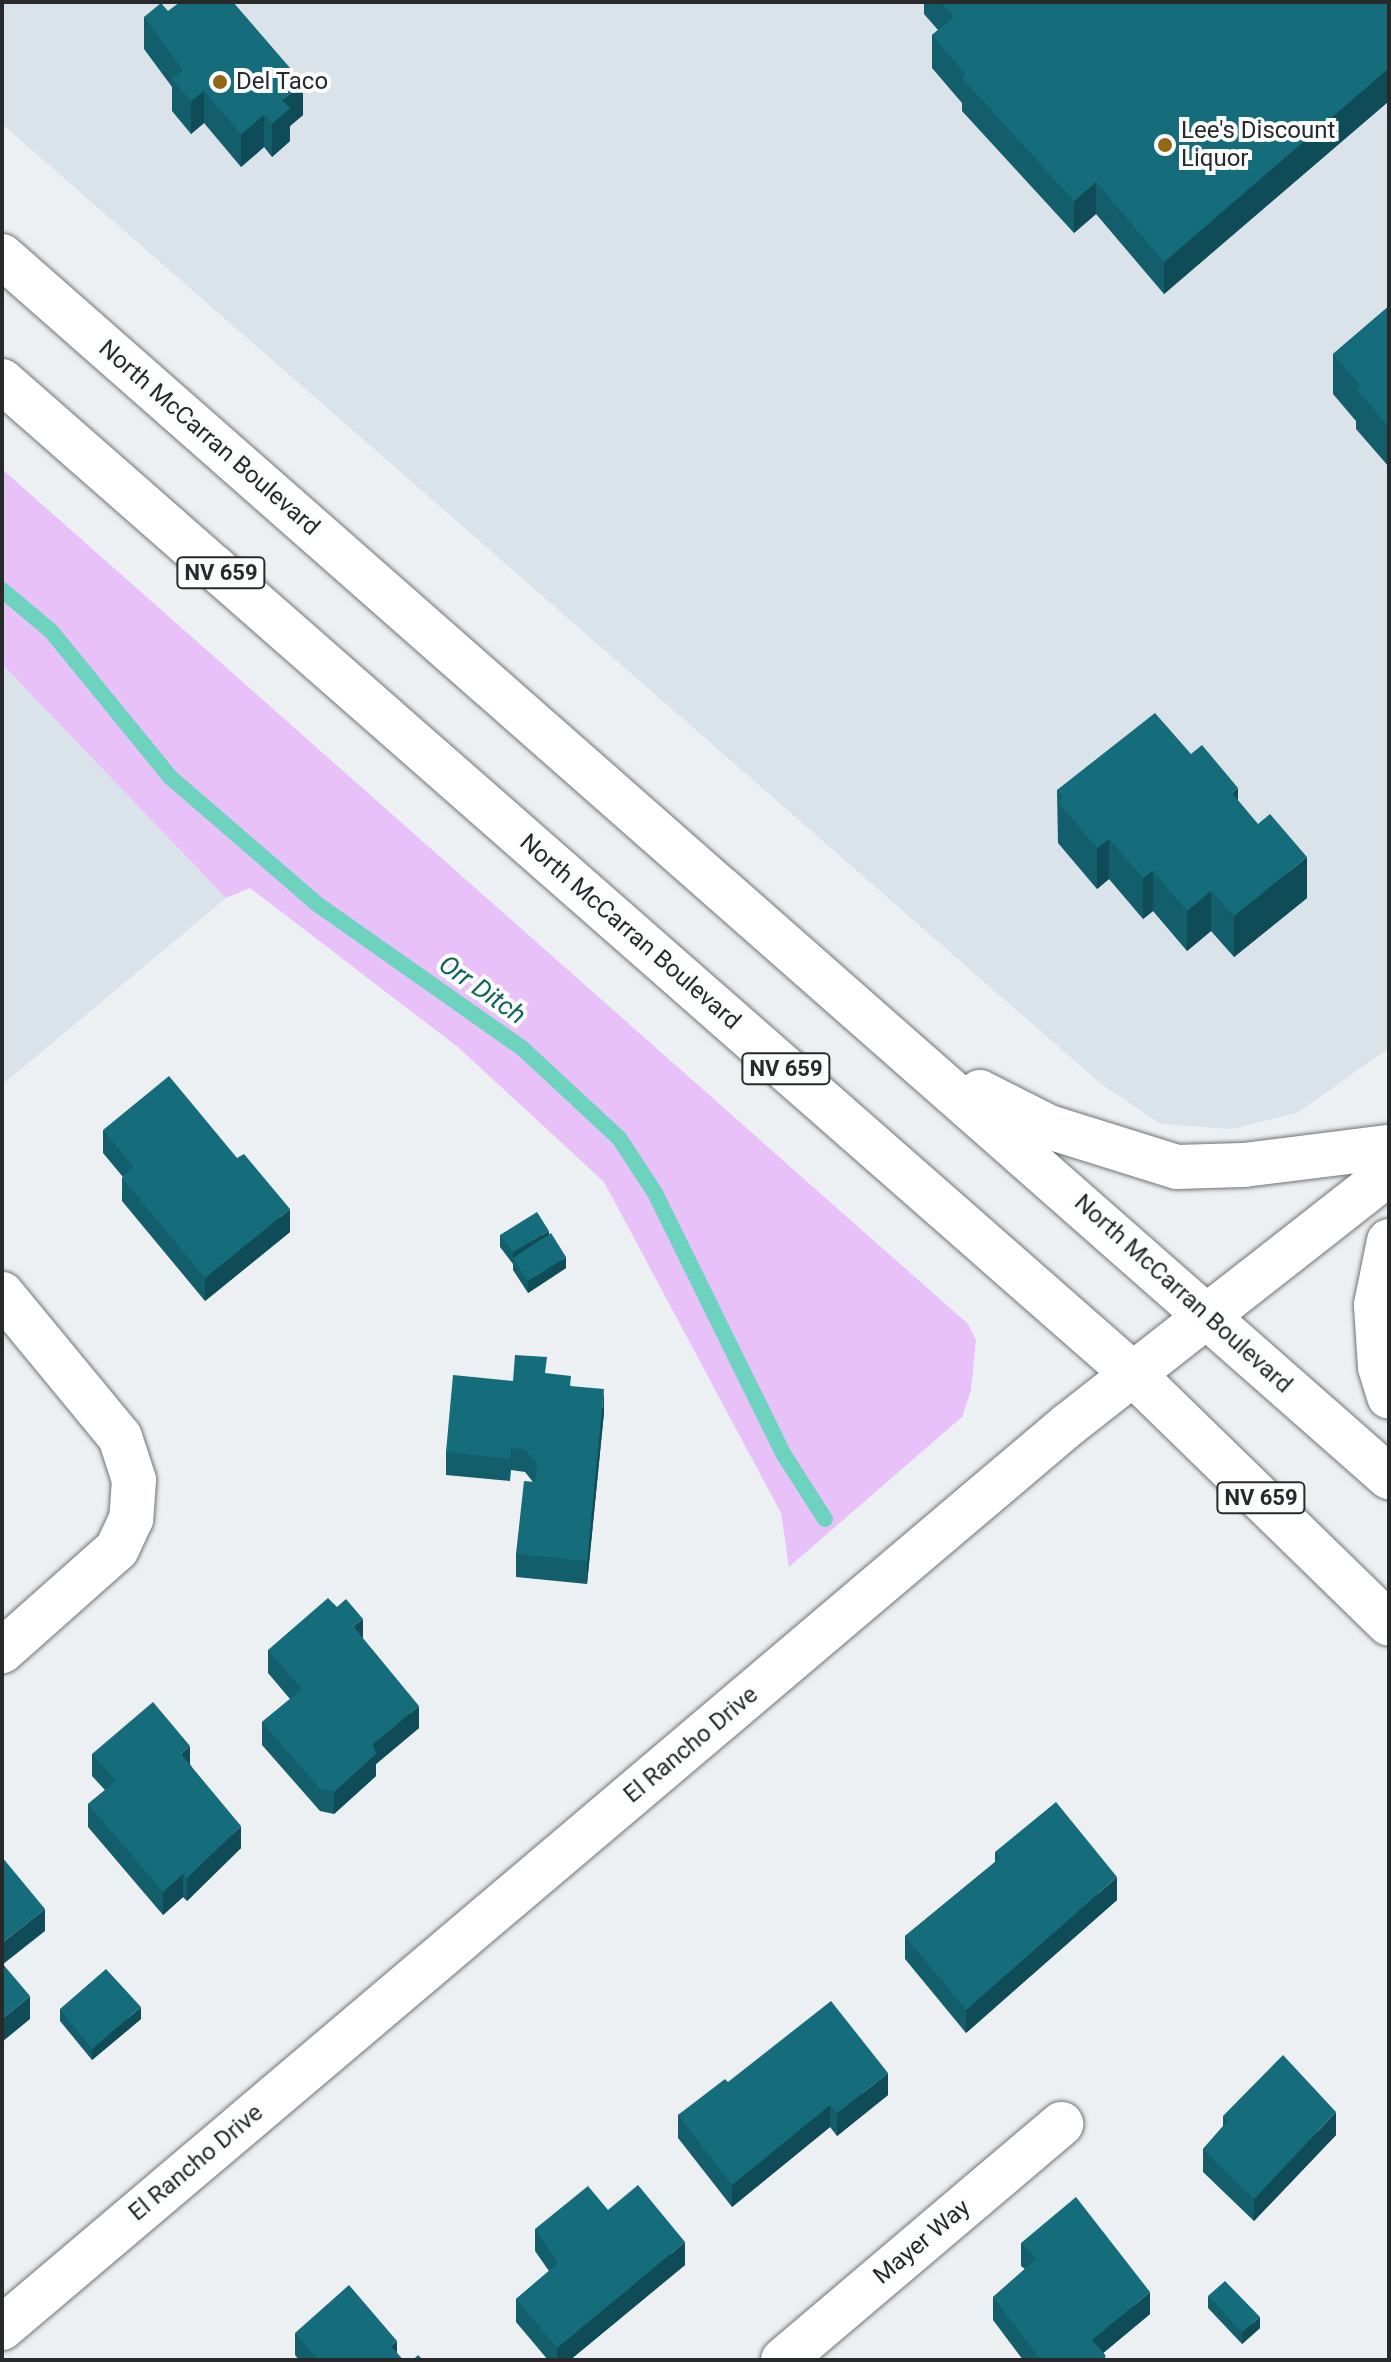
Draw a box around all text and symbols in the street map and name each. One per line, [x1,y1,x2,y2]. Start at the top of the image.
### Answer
place label: Del Taco [236,68,329,96]
marker: Del Taco [211,73,229,91]
place label: Lee's Discount Liquor [1181,117,1335,173]
marker: Lee's Discount Liquor [1156,136,1174,154]
street label: North McCarran Boulevard [93,334,325,542]
road number: NV 659 [175,555,267,591]
street label: North McCarran Boulevard [514,828,746,1036]
water label: Orr Ditch [433,949,531,1031]
road number: NV 659 [740,1051,832,1087]
street label: North McCarran Boulevard [1068,1189,1298,1399]
road number: NV 659 [1215,1480,1307,1516]
street label: El Rancho Drive [618,1681,764,1809]
street label: El Rancho Drive [123,2099,269,2227]
street label: Mayer Way [868,2193,976,2291]

